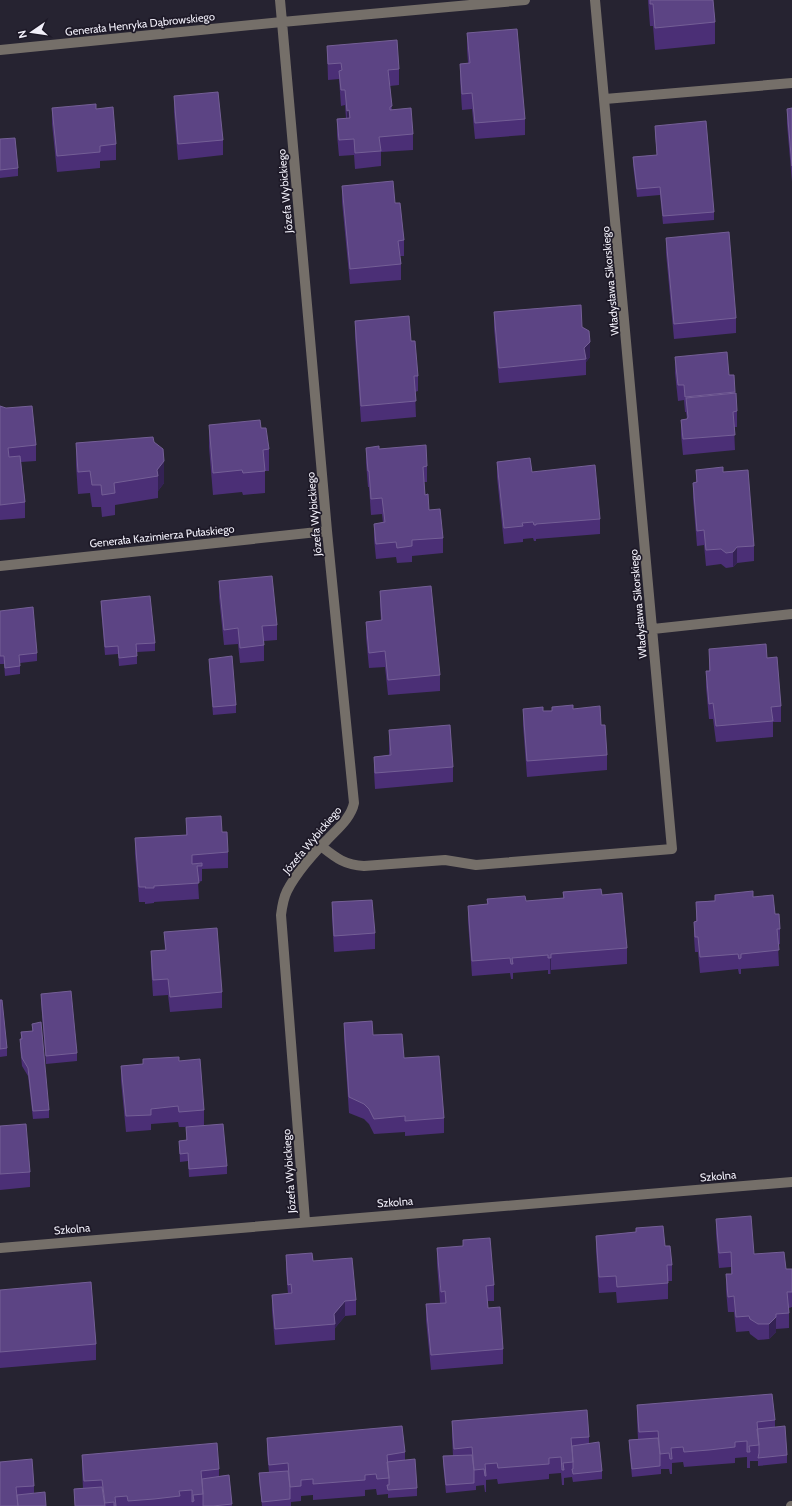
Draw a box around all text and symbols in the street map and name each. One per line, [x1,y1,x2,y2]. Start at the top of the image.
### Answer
street label: Generała Henryka Dąbrowskiego [64,9,216,39]
north arrow [12,12,52,52]
text: N [15,29,30,40]
street label: Józefa Wybickiego [274,148,296,235]
street label: Władysława Sikorskiego [598,226,622,336]
street label: Józefa Wybickiego [303,471,325,558]
street label: Generała Kazimierza Pułaskiego [89,521,235,551]
street label: Władysława Sikorskiego [626,549,650,659]
street label: Józefa Wybickiego [279,803,344,878]
street label: Józefa Wybickiego [279,1128,299,1215]
street label: Szkolna [699,1167,737,1185]
street label: Szkolna [376,1194,414,1210]
street label: Szkolna [53,1220,91,1238]

